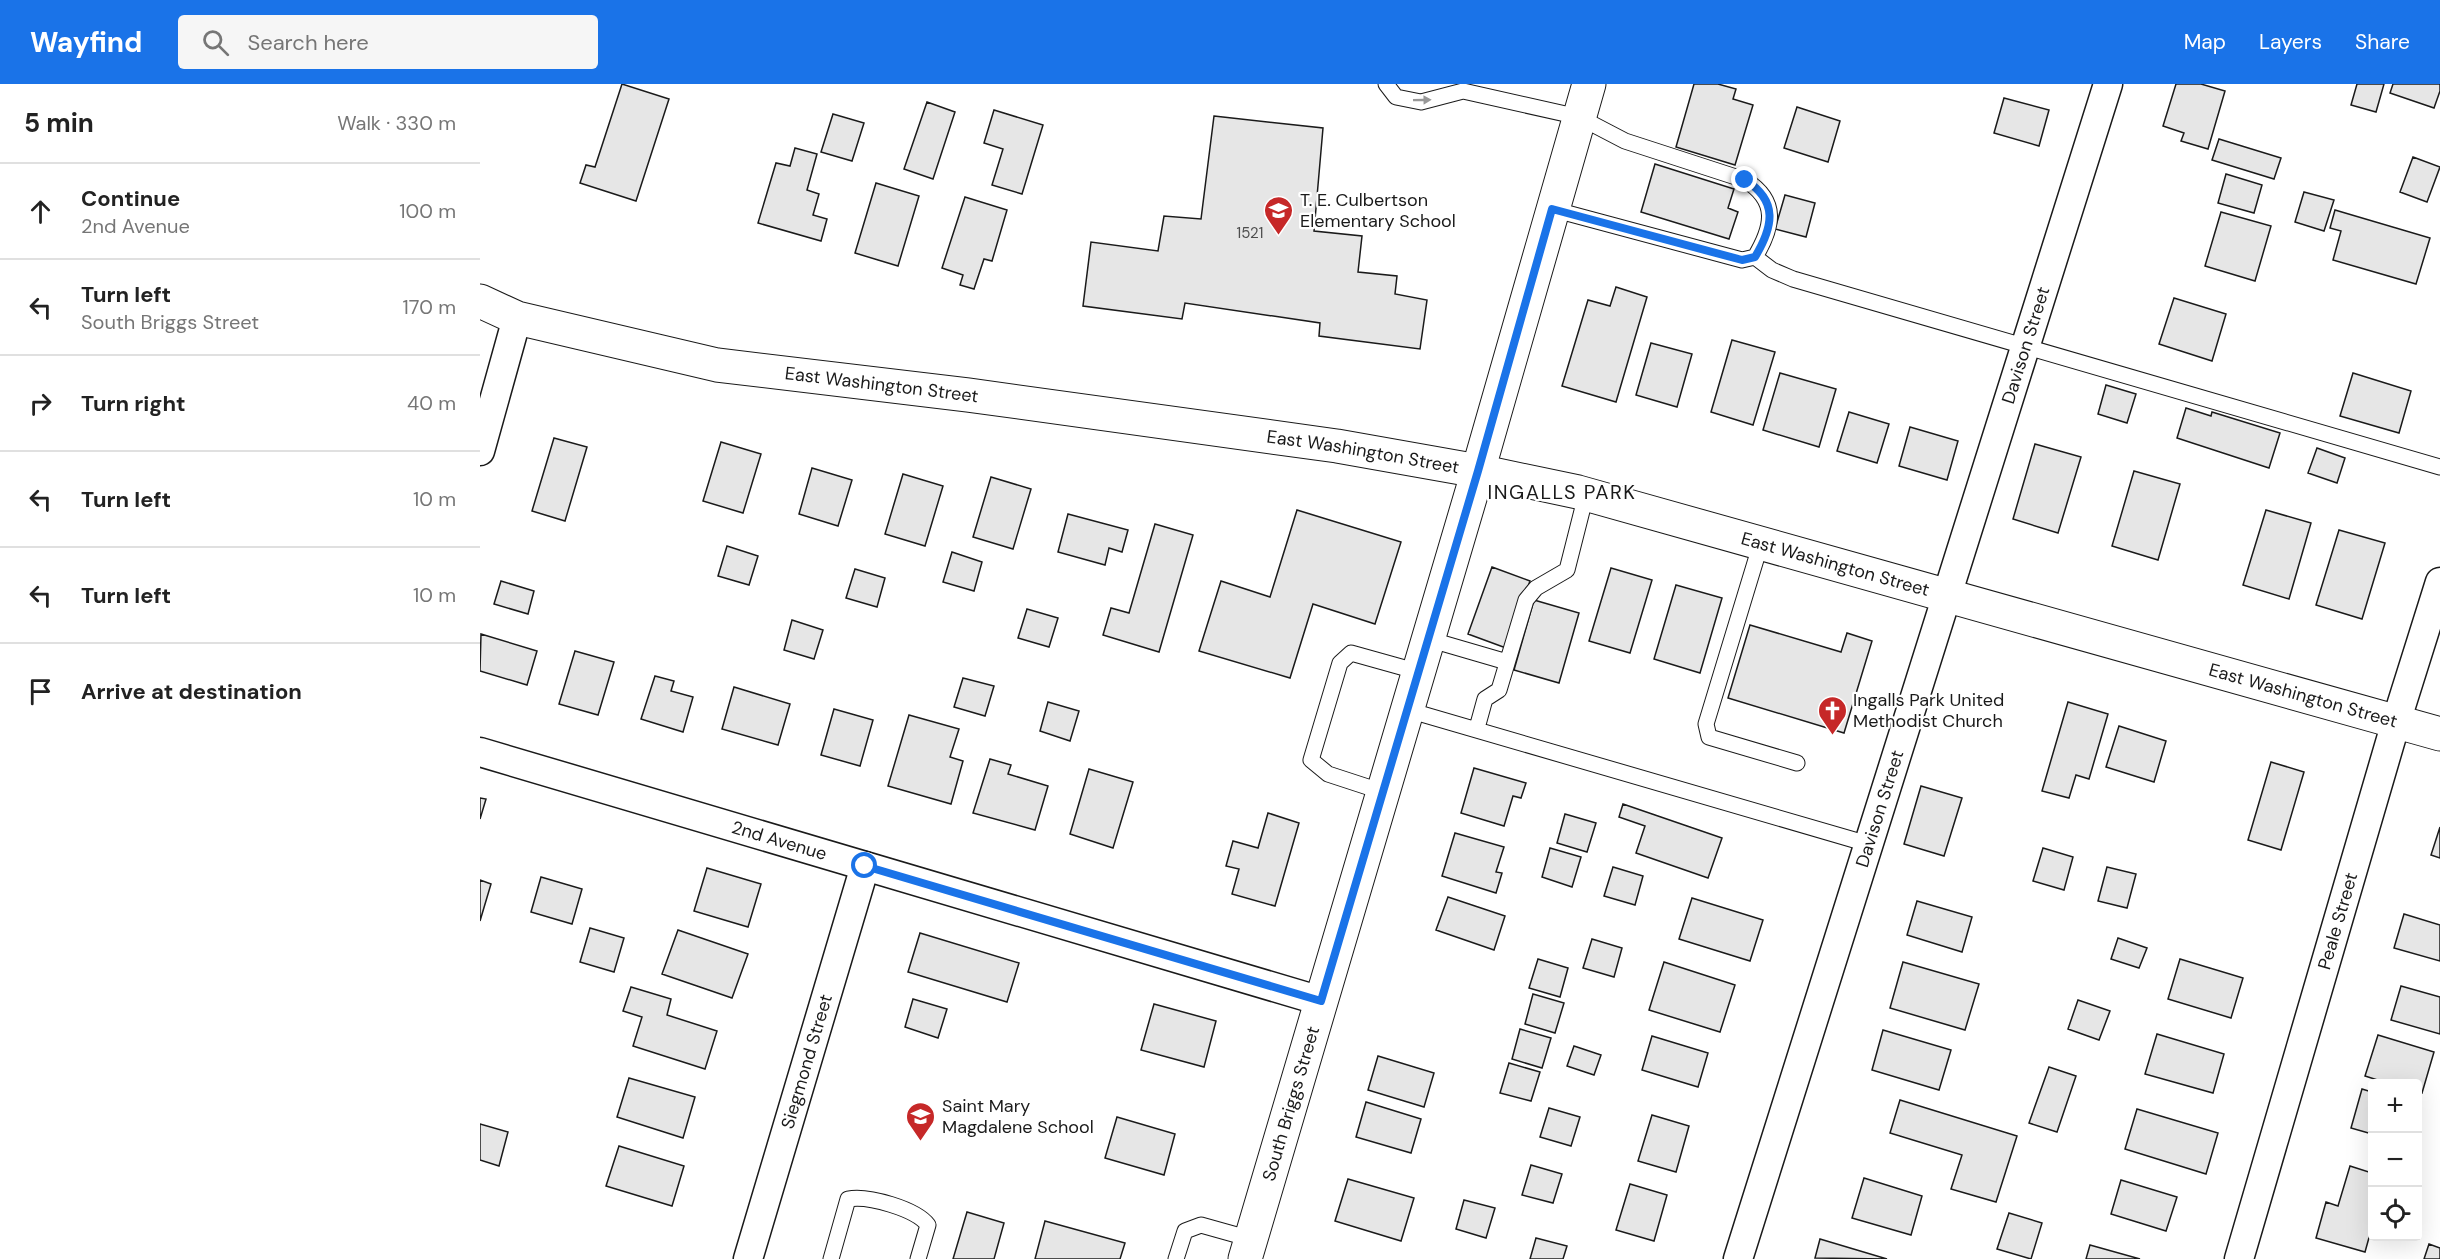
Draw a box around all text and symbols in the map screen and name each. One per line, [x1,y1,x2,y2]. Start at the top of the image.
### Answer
search box [178,15,598,69]
text: Wayfind [30,24,142,61]
icon: search [199,26,232,59]
text: Search here [247,28,369,57]
text: Map [2184,28,2226,56]
text: Layers [2259,28,2322,56]
text: Share [2355,28,2410,56]
one-way arrow [1413,95,1432,105]
text: 5 min [24,106,94,140]
text: Walk · 330 m [337,110,456,136]
route end [1731,166,1757,192]
text: Continue [81,184,180,213]
place label: T. E. Culbertson Elementary School [1300,188,1456,233]
school or university icon: T. E. Culbertson Elementary School [1263,194,1295,236]
icon: ahead [24,195,57,228]
text: 100 m [399,198,456,224]
text: 2nd Avenue [81,213,190,239]
house number: 1521 [1237,223,1263,243]
text: Turn left [81,280,171,309]
street label: Davison Street [1996,284,2055,407]
icon: left [24,291,57,324]
text: 170 m [403,294,456,320]
text: South Briggs Street [81,309,259,335]
street label: East Washington Street [784,361,980,408]
icon: right [24,387,57,420]
text: Turn right [81,389,186,418]
text: 40 m [407,390,456,416]
street label: East Washington Street [1265,424,1461,479]
district label: INGALLS PARK [1487,479,1637,505]
icon: left [24,483,57,516]
text: Turn left [81,485,171,514]
text: 10 m [413,486,456,512]
street label: East Washington Street [1738,526,1932,602]
icon: left [24,579,57,612]
text: Turn left [81,581,171,610]
text: 10 m [413,582,456,608]
street label: East Washington Street [2206,658,2400,733]
icon: arrive [24,675,57,708]
text: Arrive at destination [81,677,302,706]
place label: Ingalls Park United Methodist Church [1853,688,2004,733]
church icon: Ingalls Park United Methodist Church [1816,694,1848,736]
street label: Davison Street [1850,747,1909,870]
street label: 2nd Avenue [729,815,830,866]
route start [851,852,877,878]
street label: Peale Street [2312,870,2363,973]
street label: Siegmond Street [775,991,838,1132]
street label: South Briggs Street [1257,1023,1325,1184]
map controls [2368,1079,2422,1241]
button: + [2368,1079,2422,1133]
place label: Saint Mary Magdalene School [942,1094,1094,1139]
school or university icon: Saint Mary Magdalene School [905,1100,937,1142]
button: − [2368,1133,2422,1187]
button: locate [2368,1187,2422,1241]

